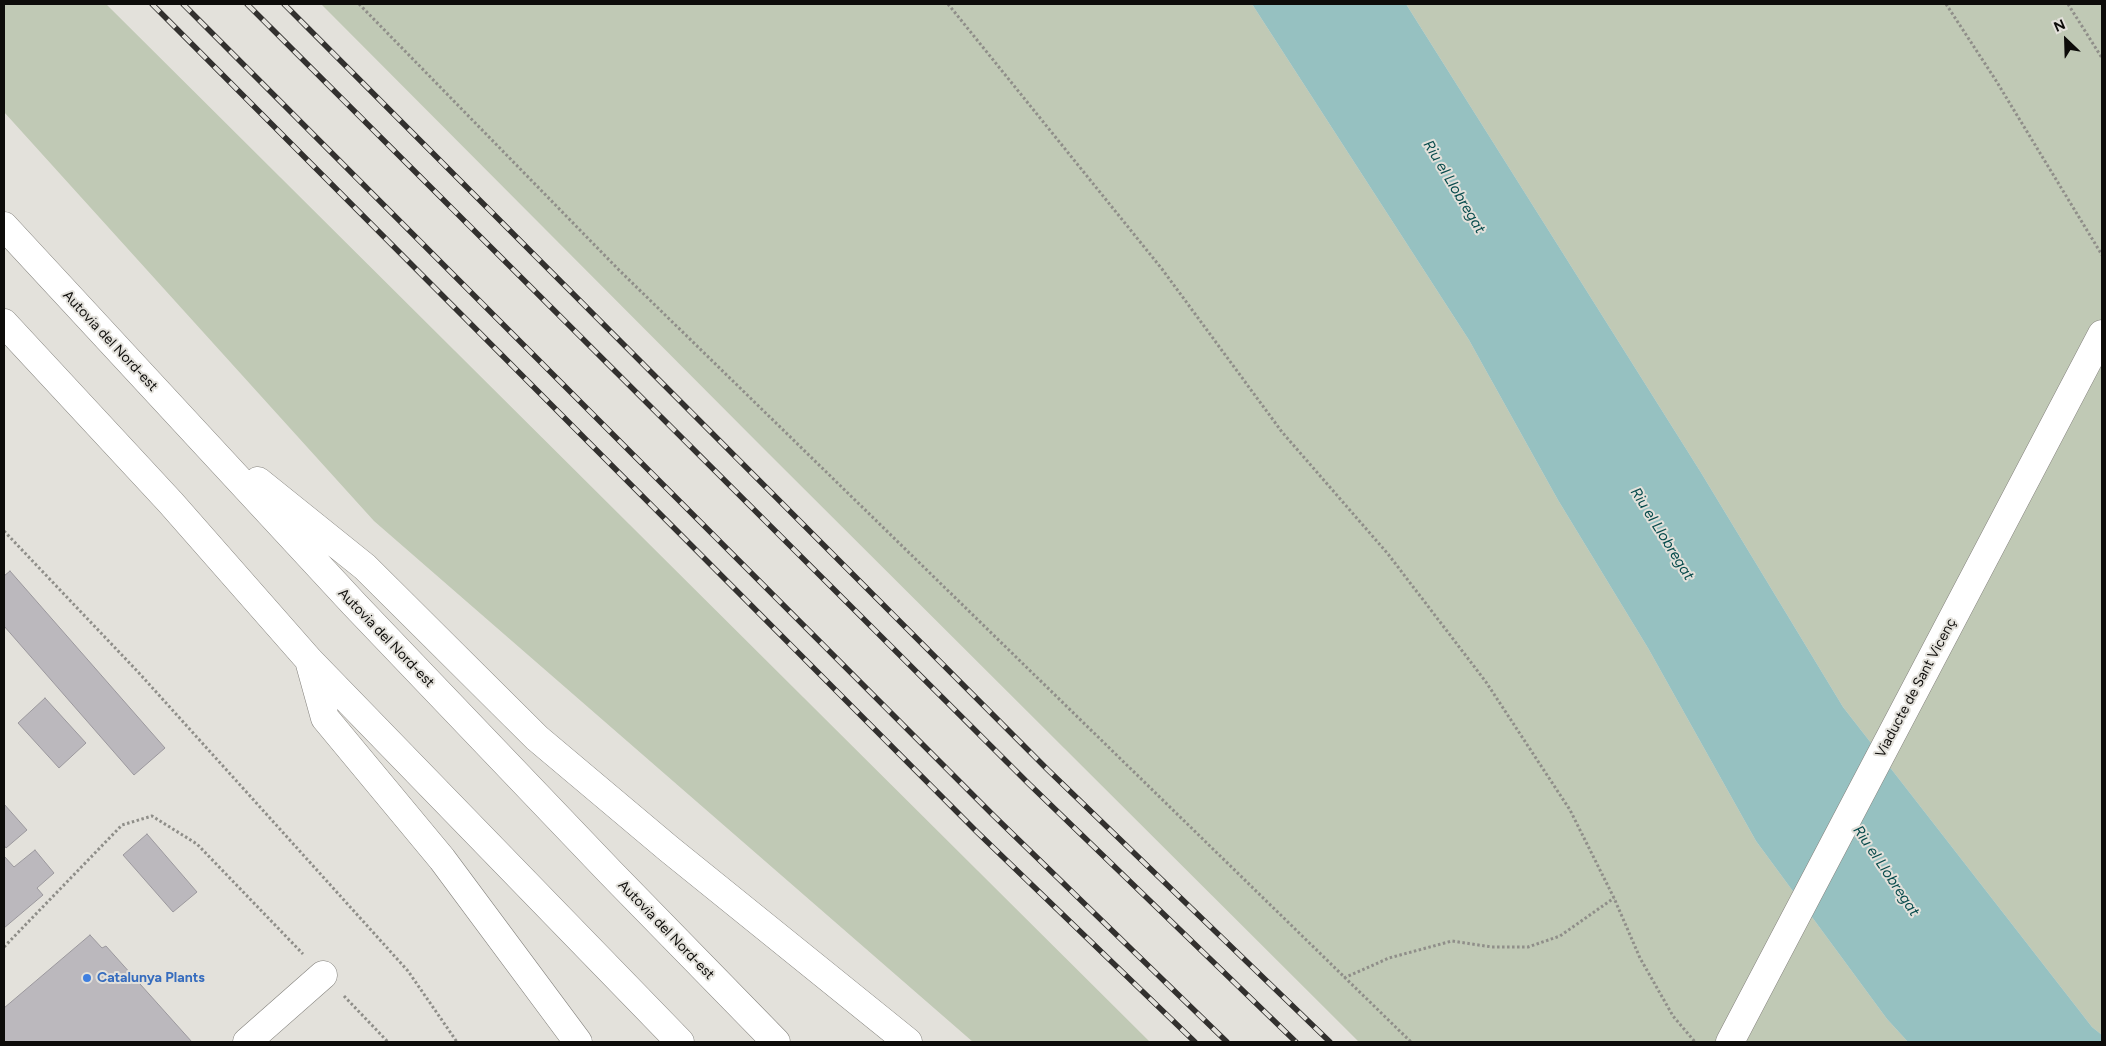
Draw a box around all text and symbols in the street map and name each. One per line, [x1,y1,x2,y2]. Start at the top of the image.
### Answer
north arrow [2041,15,2091,65]
text: N [2051,16,2068,36]
water label: Riu el Llobregat [1419,137,1489,237]
street label: Autovia del Nord-est [59,287,161,395]
water label: Riu el Llobregat [1626,484,1698,584]
street label: Autovia del Nord-est [334,585,438,691]
street label: Viaducte de Sant Vicenç [1872,616,1960,760]
water label: Riu el Llobregat [1849,822,1923,920]
street label: Autovia del Nord-est [614,877,718,983]
place label: Catalunya Plants [97,970,205,986]
marker: Catalunya Plants [81,972,93,984]

